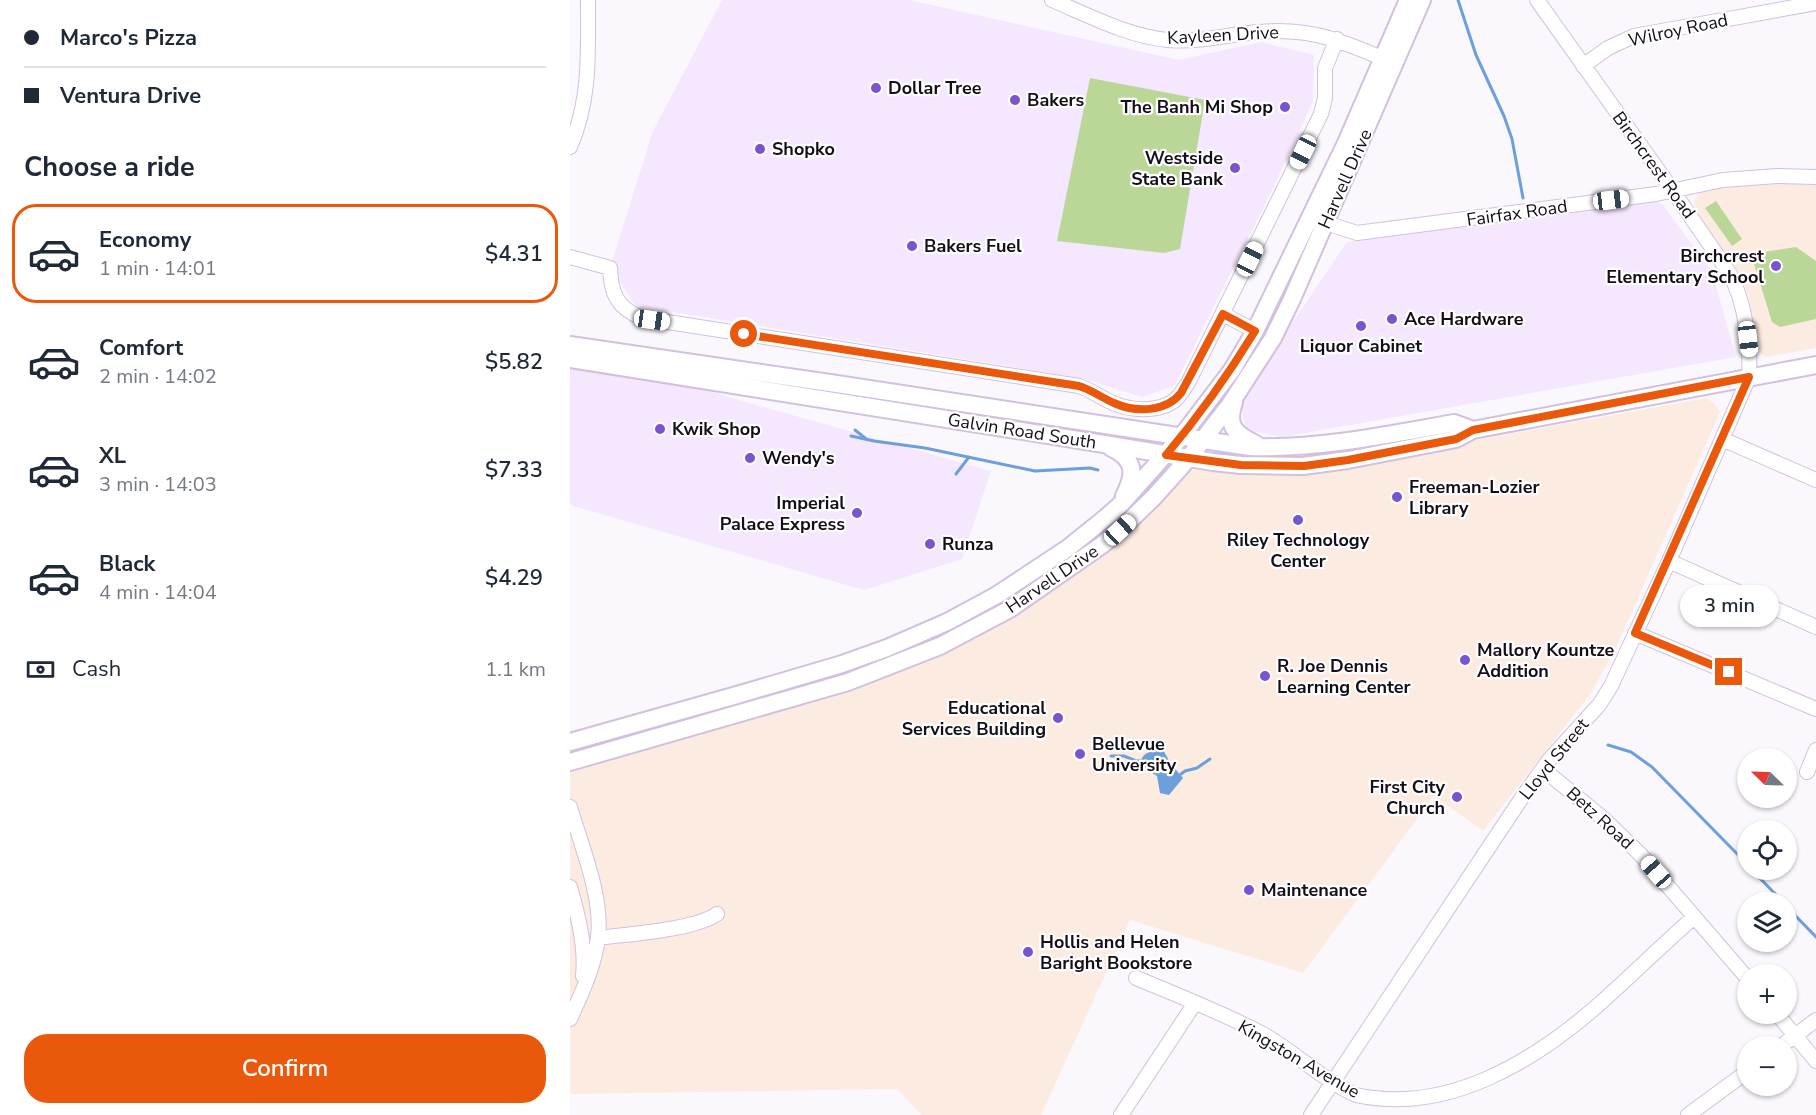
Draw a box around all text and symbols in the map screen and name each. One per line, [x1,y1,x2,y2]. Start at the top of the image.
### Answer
street label: Wilroy Road [1626,8,1730,52]
street label: Kayleen Drive [1167,20,1279,50]
text: Marco's Pizza [60,23,197,53]
place label: Dollar Tree [888,76,982,100]
text: Ventura Drive [60,81,201,111]
marker: Dollar Tree [869,81,883,95]
place label: Bakers [1027,88,1084,112]
marker: Bakers [1008,93,1022,107]
place label: The Banh Mi Shop [1120,95,1273,119]
marker: The Banh Mi Shop [1278,100,1292,114]
street label: Birchcrest Road [1607,107,1701,223]
street label: Harvell Drive [1312,125,1378,233]
car [1287,132,1319,172]
place label: Shopko [772,137,835,161]
marker: Shopko [753,142,767,156]
place label: Westside State Bank [1131,146,1223,191]
text: Choose a ride [24,149,195,186]
marker: Westside State Bank [1228,161,1242,175]
car [1592,189,1630,211]
street label: Fairfax Road [1465,194,1569,232]
text: Economy [99,225,191,255]
icon: car [27,227,81,281]
place label: Bakers Fuel [924,234,1022,258]
text: $4.31 [485,239,543,269]
marker: Bakers Fuel [905,239,919,253]
car [1234,239,1266,279]
place label: Birchcrest Elementary School [1606,244,1764,289]
text: 1 min · 14:01 [99,255,217,282]
marker: Birchcrest Elementary School [1769,259,1783,273]
place label: Ace Hardware [1404,307,1524,331]
car [633,309,671,331]
marker: Ace Hardware [1385,312,1399,326]
marker: Liquor Cabinet [1354,319,1368,333]
route start [730,320,757,347]
car [1737,320,1759,358]
text: Comfort [99,333,183,363]
place label: Liquor Cabinet [1300,334,1422,358]
icon: car [27,335,81,389]
text: $5.82 [485,347,543,377]
text: 2 min · 14:02 [99,363,217,390]
street label: Galvin Road South [946,407,1098,455]
place label: Kwik Shop [672,417,761,441]
marker: Kwik Shop [653,422,667,436]
text: XL [99,441,126,471]
icon: car [27,443,81,497]
place label: Wendy's [762,446,835,470]
marker: Wendy's [743,451,757,465]
text: $7.33 [485,455,543,485]
text: 3 min · 14:03 [99,471,217,498]
place label: Freeman-Lozier Library [1409,475,1540,520]
marker: Freeman-Lozier Library [1390,490,1404,504]
place label: Imperial Palace Express [720,491,845,536]
marker: Imperial Palace Express [850,506,864,520]
car [1101,511,1139,549]
marker: Riley Technology Center [1291,513,1305,527]
place label: Riley Technology Center [1227,528,1370,573]
place label: Runza [942,532,994,556]
marker: Runza [923,537,937,551]
street label: Harvell Drive [1001,539,1103,619]
text: Black [99,549,155,579]
icon: car [27,551,81,605]
text: $4.29 [485,563,543,593]
text: 4 min · 14:04 [99,579,217,606]
callout: 3 min [1680,585,1778,627]
text: 3 min [1704,592,1755,619]
place label: Mallory Kountze Addition [1477,638,1614,683]
icon: cash [24,653,57,686]
marker: Mallory Kountze Addition [1458,653,1472,667]
text: Cash [72,654,121,684]
place label: R. Joe Dennis Learning Center [1277,654,1411,699]
text: 1.1 km [485,656,546,683]
route end [1715,658,1742,685]
marker: R. Joe Dennis Learning Center [1258,669,1272,683]
place label: Educational Services Building [902,696,1046,741]
marker: Educational Services Building [1051,711,1065,725]
street label: Lloyd Street [1514,713,1595,805]
place label: Bellevue University [1092,732,1177,777]
marker: Bellevue University [1073,747,1087,761]
north arrow [1737,748,1797,808]
map controls [1737,748,1797,1096]
place label: First City Church [1370,775,1446,820]
street label: Betz Road [1561,781,1639,855]
marker: First City Church [1450,790,1464,804]
button: locate [1737,820,1797,880]
car [1637,853,1675,891]
place label: Maintenance [1261,878,1367,902]
marker: Maintenance [1242,883,1256,897]
button: layers [1737,892,1797,952]
place label: Hollis and Helen Baright Bookstore [1040,930,1192,975]
marker: Hollis and Helen Baright Bookstore [1021,945,1035,959]
button: + [1737,964,1797,1024]
street label: Kingston Avenue [1234,1014,1364,1104]
button: Confirm [24,1034,546,1103]
button: − [1737,1036,1797,1096]

